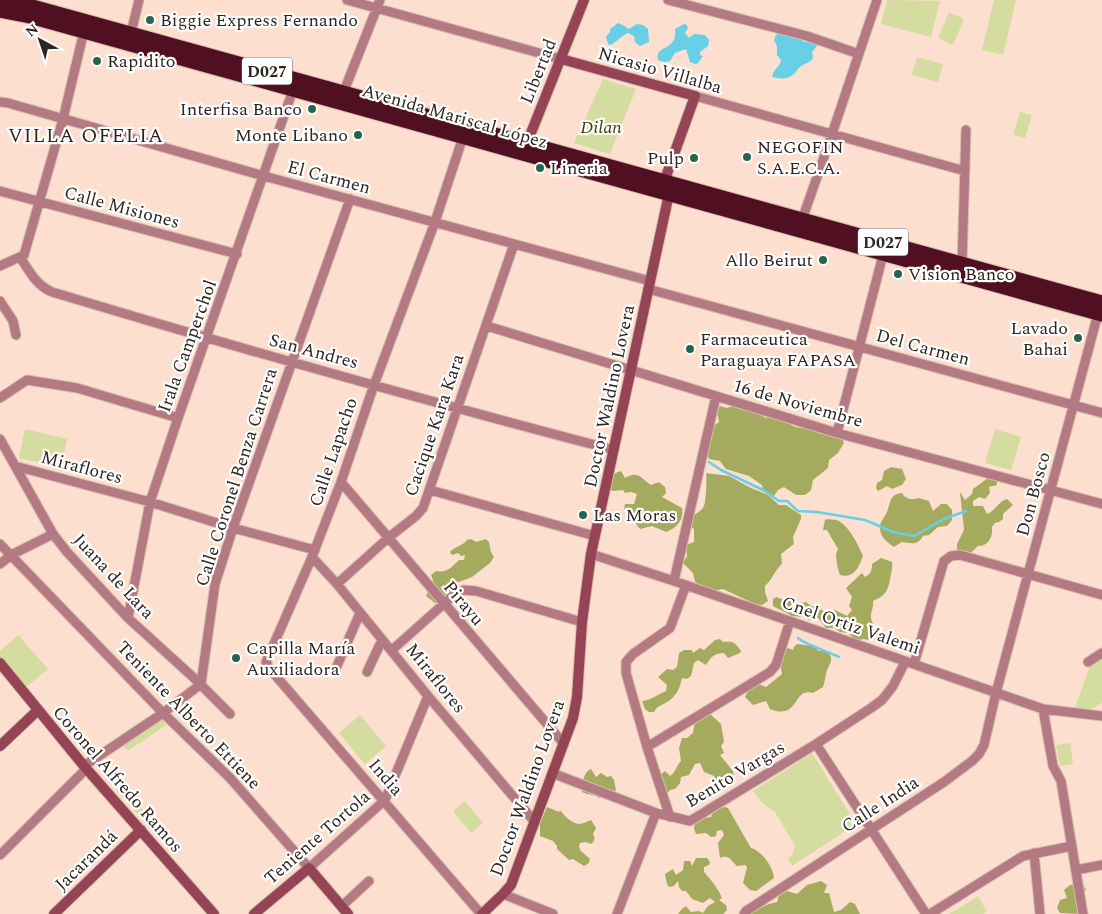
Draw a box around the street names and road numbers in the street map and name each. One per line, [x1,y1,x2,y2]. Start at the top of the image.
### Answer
street label: Libertad [513,34,564,108]
street label: Nicasio Villalba [595,40,725,101]
road number: D027 [242,58,292,84]
street label: Avenida Mariscal López [359,77,551,156]
street label: El Carmen [284,153,374,202]
street label: Calle Misiones [61,179,183,236]
road number: D027 [858,228,908,256]
street label: Irala Camperchol [151,276,224,416]
street label: Doctor Waldino Lovera [577,302,642,490]
street label: Del Carmen [873,322,973,373]
street label: San Andres [266,327,361,376]
street label: Cacique Kara Kara [397,350,472,500]
street label: Calle Coronel Benza Carrera [188,364,285,590]
street label: 16 de Noviembre [730,372,866,435]
street label: Calle Lapacho [302,394,365,510]
street label: Miraflores [38,444,126,491]
street label: Don Bosco [1009,449,1058,539]
street label: Juana de Lara [67,527,161,626]
street label: Pirayu [437,575,491,632]
street label: Cnel Ortiz Valemi [778,589,924,662]
street label: Teniente Alberto Ettiene [110,635,267,796]
street label: Miraflores [399,637,472,719]
street label: Doctor Waldino Lovera [483,696,572,880]
street label: Coronel Alfredo Ramos [46,700,189,859]
street label: Benito Vargas [680,734,790,815]
street label: India [362,753,410,802]
street label: Calle India [836,769,925,840]
street label: Teniente Tortola [258,783,377,891]
street label: Jacarandá [49,823,124,897]

